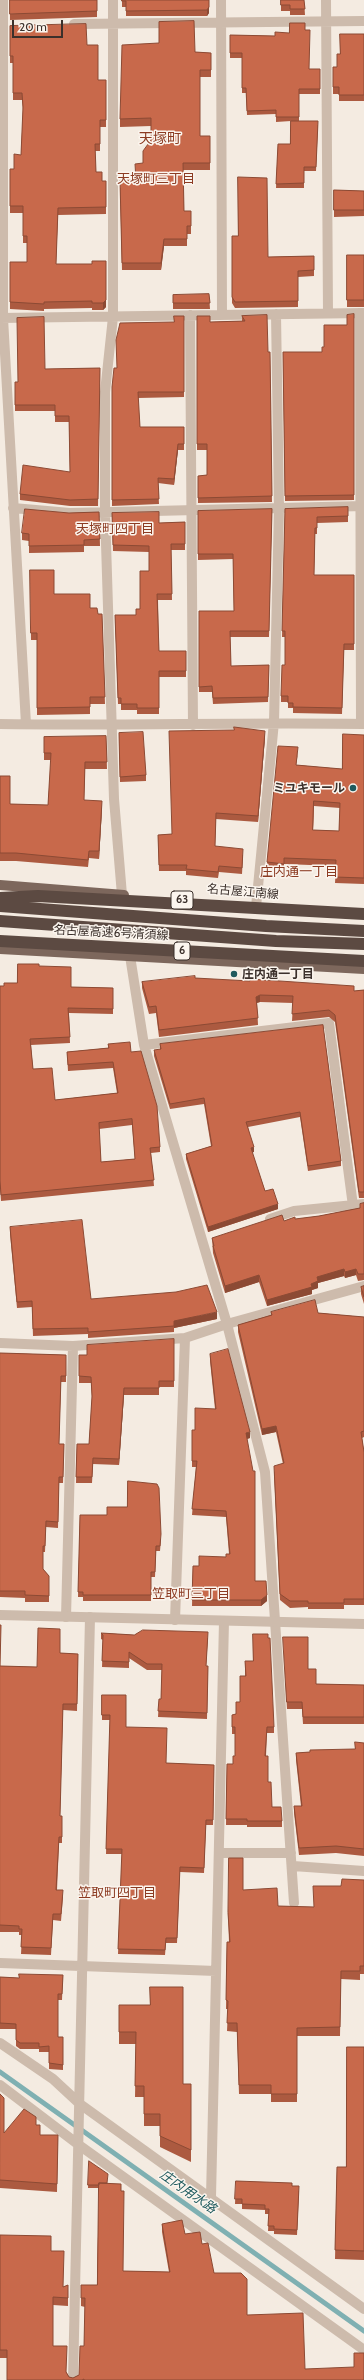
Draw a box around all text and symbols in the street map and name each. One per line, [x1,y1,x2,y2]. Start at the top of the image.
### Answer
scale bar [14,12,65,38]
text: 20 m [19,19,47,34]
district label: 天塚町 [139,131,181,147]
district label: 天塚町三丁目 [117,171,195,187]
district label: 天塚町四丁目 [76,521,154,537]
place label: ミユキモール [273,781,345,795]
marker: ミユキモール [348,783,358,793]
district label: 庄内通一丁目 [260,864,338,880]
street label: 名古屋江南線 [207,882,279,902]
road number: 63 [171,891,193,909]
street label: 名古屋高速6号清須線 [53,923,169,943]
road number: 6 [174,942,190,960]
place label: 庄内通一丁目 [242,967,314,981]
marker: 庄内通一丁目 [229,969,239,979]
district label: 笠取町三丁目 [152,1586,230,1602]
district label: 笠取町四丁目 [78,1885,156,1901]
water label: 庄内用水路 [157,2167,219,2217]

